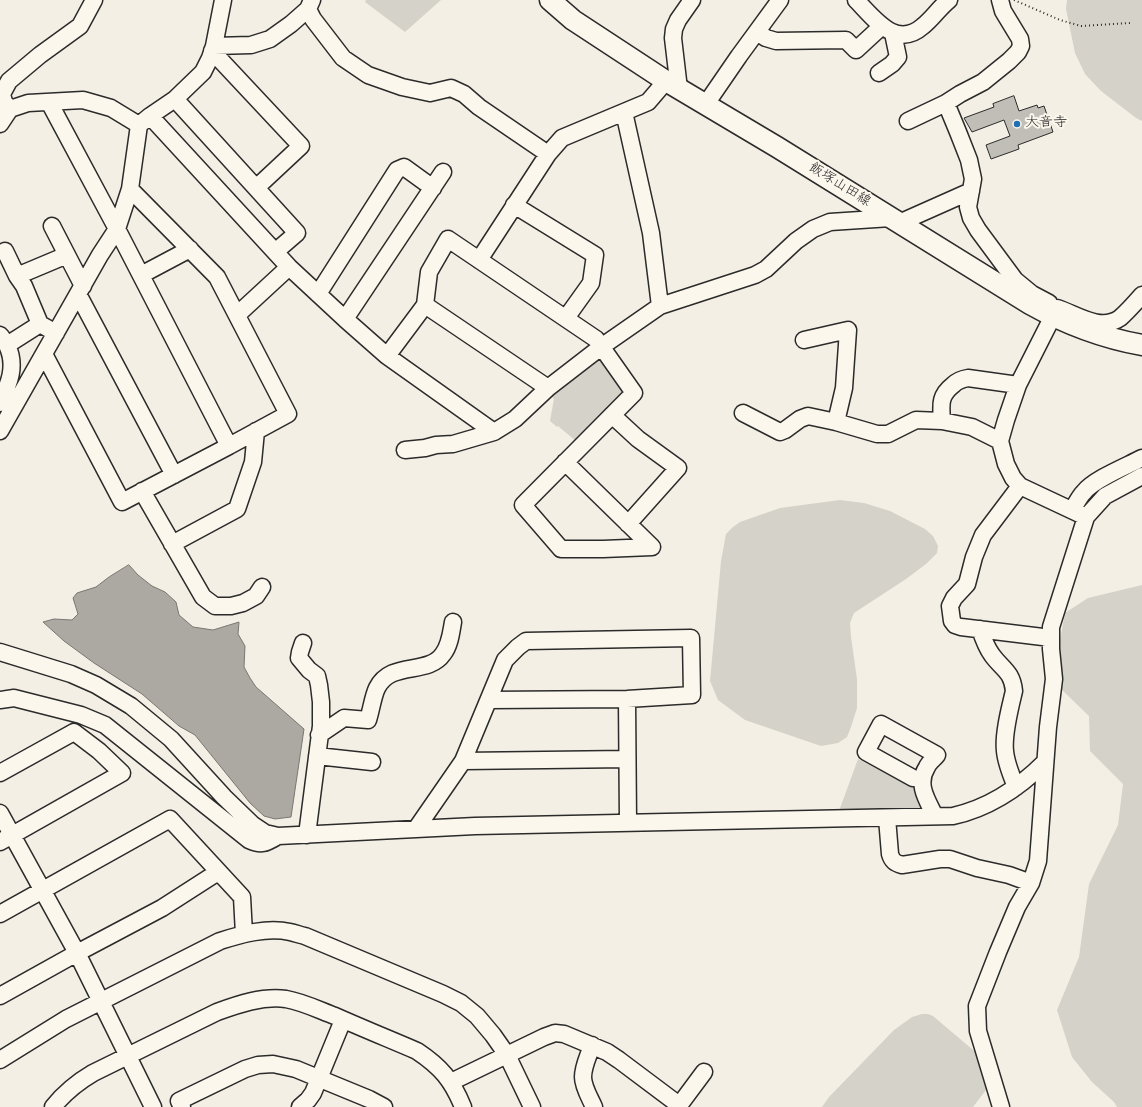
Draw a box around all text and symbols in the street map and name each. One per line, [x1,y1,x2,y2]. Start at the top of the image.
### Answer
place label: 大音寺 [1025,116,1067,132]
marker: 大音寺 [1012,119,1022,129]
street label: 飯塚山田線 [805,160,873,212]

